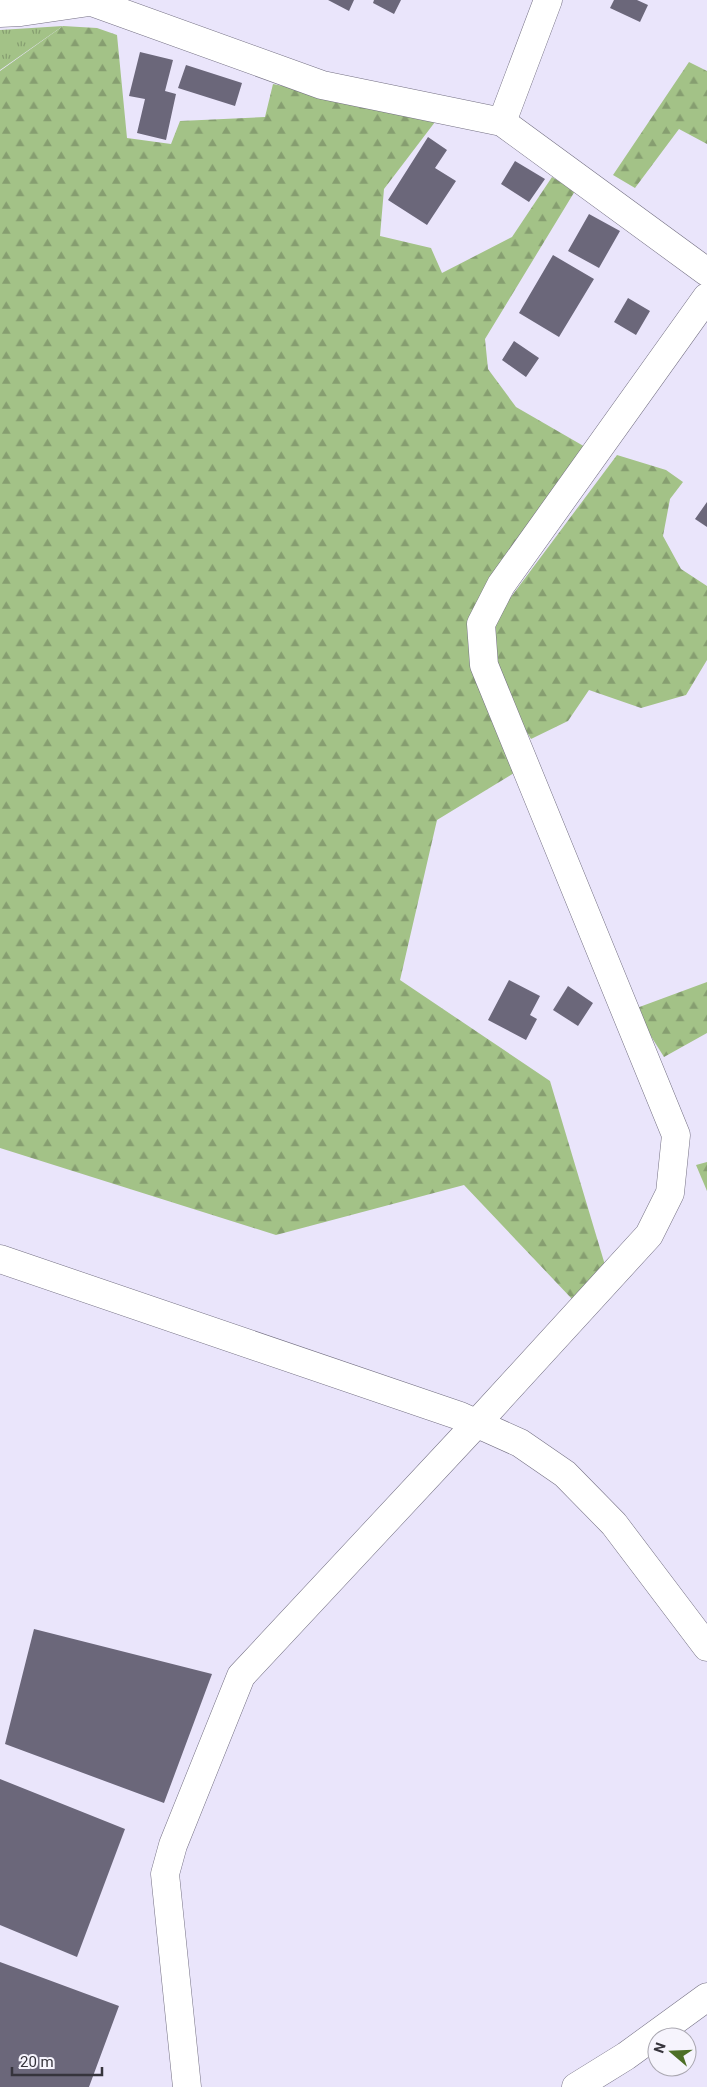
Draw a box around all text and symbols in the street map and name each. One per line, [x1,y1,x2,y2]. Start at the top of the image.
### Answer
north arrow [647,2027,697,2077]
text: N [651,2040,669,2055]
scale bar [12,2044,102,2076]
text: 20 m [20,2053,54,2071]

